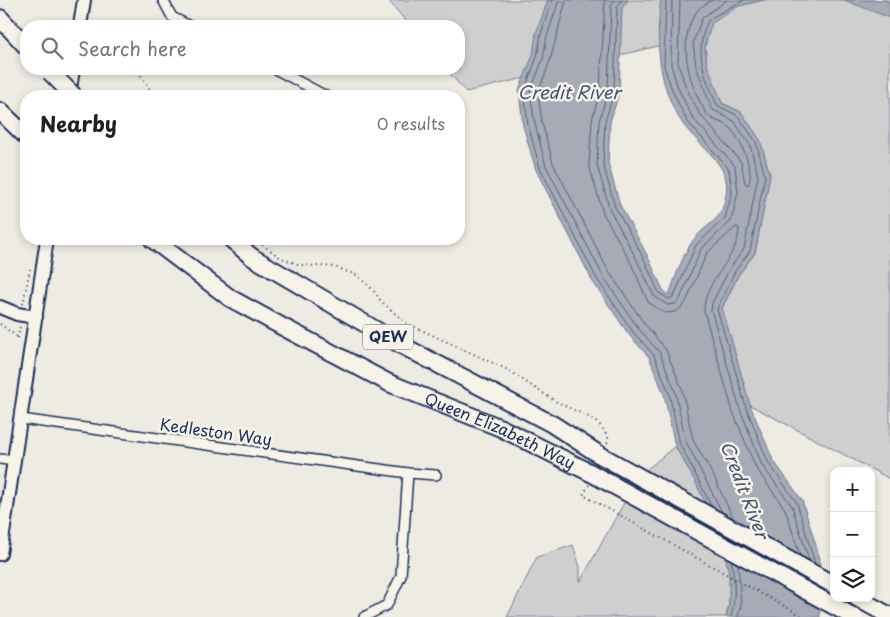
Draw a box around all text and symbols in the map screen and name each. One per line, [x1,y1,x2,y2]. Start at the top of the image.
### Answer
search box [20,20,465,75]
icon: search [38,34,66,62]
text: Search here [78,34,187,62]
water label: Credit River [518,78,623,105]
text: Nearby [40,107,117,139]
text: 0 results [377,111,445,135]
road number: QEW [363,324,413,350]
street label: Queen Elizabeth Way [422,386,580,474]
street label: Kedleston Way [159,411,274,451]
water label: Credit River [714,437,777,545]
map controls [830,467,875,602]
button: + [830,467,875,512]
button: − [830,512,875,557]
button: layers [830,557,875,602]

